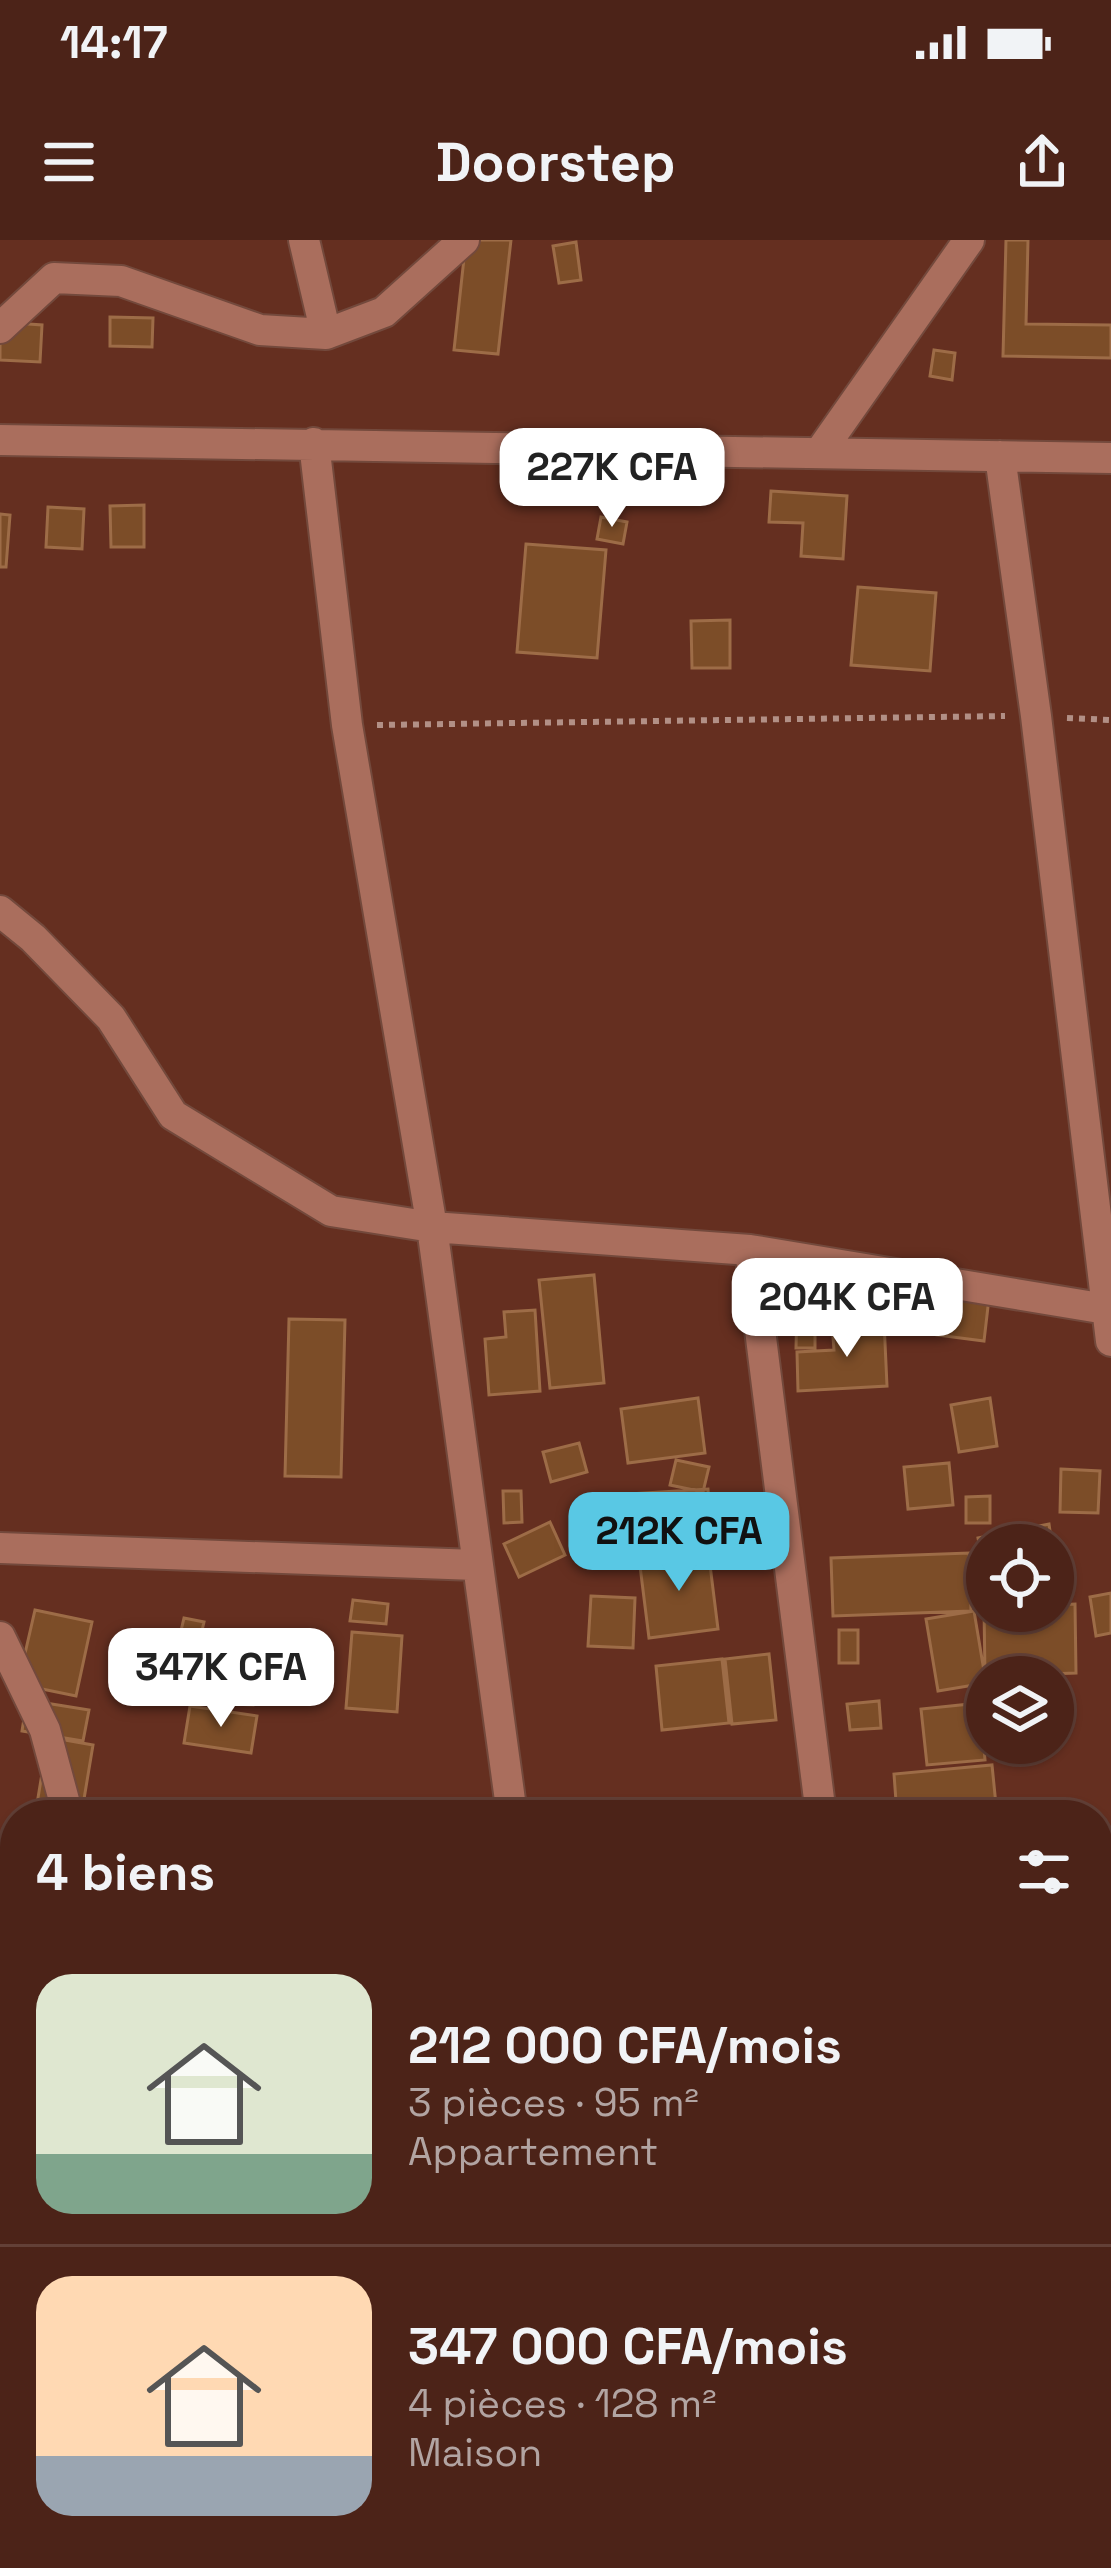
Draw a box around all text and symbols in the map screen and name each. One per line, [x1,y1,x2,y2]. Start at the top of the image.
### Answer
text: 14:17 [60,14,168,71]
text: Doorstep [436,128,675,197]
icon: menu [36,129,102,195]
icon: share [1009,129,1075,195]
pin: 227K CFA [488,428,736,530]
text: 227K CFA [527,442,697,491]
pin: 204K CFA [723,1258,971,1360]
text: 204K CFA [759,1272,935,1321]
pin: 212K CFA [555,1492,803,1594]
text: 212K CFA [595,1506,763,1555]
map controls [966,1524,1074,1764]
button: locate [966,1524,1074,1632]
pin: 347K CFA [97,1628,345,1730]
text: 347K CFA [135,1642,307,1691]
button: layers [966,1656,1074,1764]
icon: filters [1011,1839,1077,1905]
text: 4 biens [36,1840,215,1905]
text: 212 000 CFA/mois [408,2013,842,2078]
icon: home [132,2022,276,2166]
text: 3 pièces · 95 m² [408,2078,699,2127]
text: Appartement [408,2127,658,2176]
text: 347 000 CFA/mois [408,2314,848,2379]
icon: home [132,2324,276,2468]
text: 4 pièces · 128 m² [408,2379,716,2428]
text: Maison [408,2428,542,2477]

